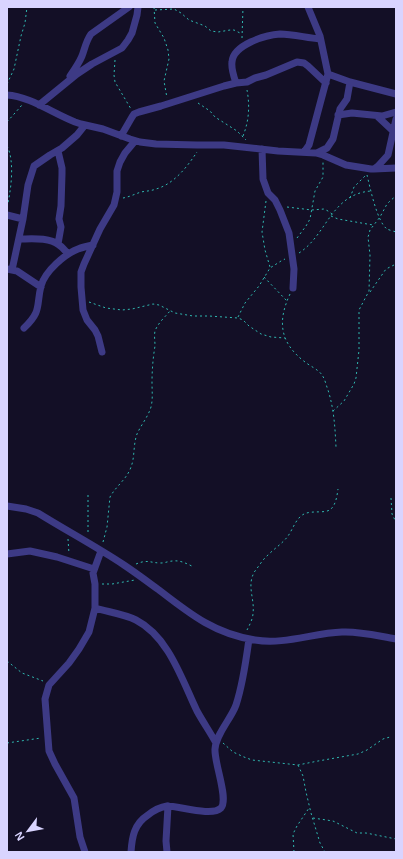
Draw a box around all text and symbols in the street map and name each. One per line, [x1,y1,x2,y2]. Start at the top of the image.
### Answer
north arrow [8,811,48,851]
text: N [12,830,27,843]

